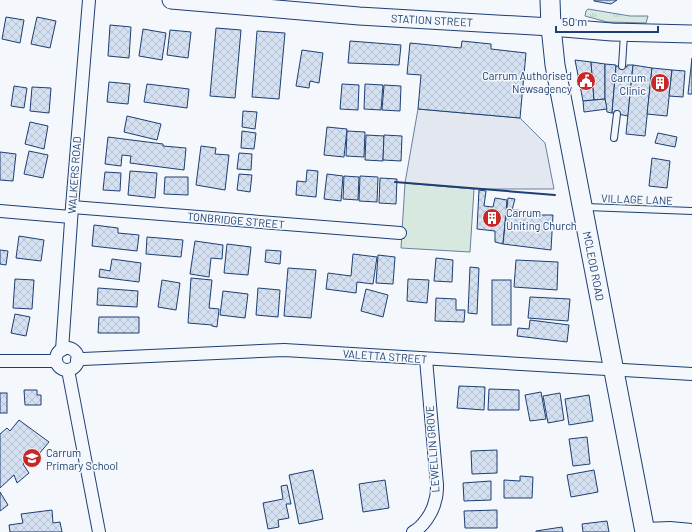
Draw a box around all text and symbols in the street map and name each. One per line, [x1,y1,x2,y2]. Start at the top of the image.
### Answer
scale bar [556,8,658,34]
street label: STATION STREET [391,11,473,29]
text: 50 m [562,14,587,28]
place label: Carrum Authorised Newsagency [482,69,572,95]
public building icon: Carrum Authorised Newsagency [575,70,597,92]
place label: Carrum Clinic [611,71,646,97]
building icon: Carrum Clinic [649,72,671,94]
street label: WALKERS ROAD [65,136,83,214]
street label: VILLAGE LANE [601,191,673,207]
place label: Carrum Uniting Church [506,206,577,232]
building icon: Carrum Uniting Church [481,207,503,229]
street label: TONBRIDGE STREET [187,209,285,231]
street label: MCLEOD ROAD [581,230,607,302]
street label: VALETTA STREET [342,347,428,365]
street label: LEWELLIN GROVE [422,405,442,493]
place label: Carrum Primary School [46,446,118,472]
school or university icon: Carrum Primary School [21,447,43,469]

